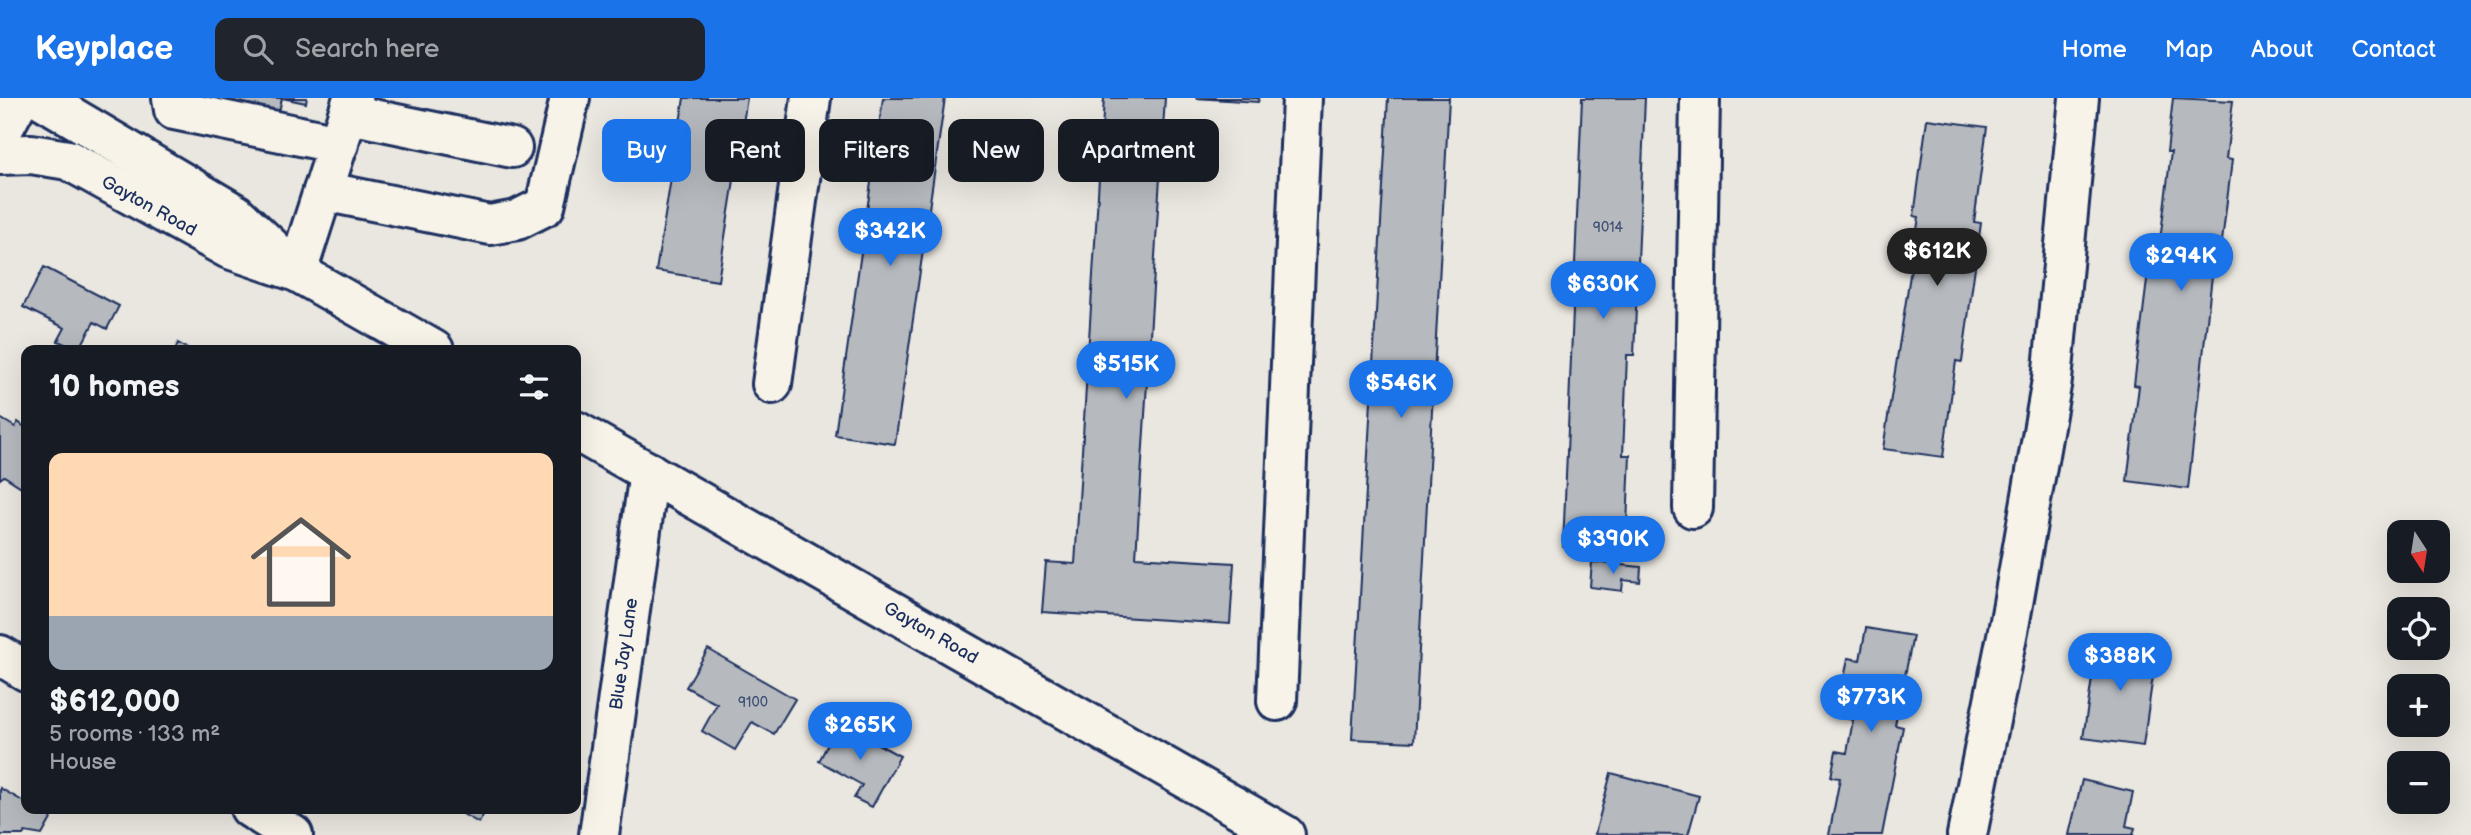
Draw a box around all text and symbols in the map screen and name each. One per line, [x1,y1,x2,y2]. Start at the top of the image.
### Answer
search box [215,18,705,81]
text: Keyplace [35,29,173,69]
icon: search [239,30,277,68]
text: Search here [295,34,439,65]
text: Home [2062,35,2127,64]
text: Map [2165,35,2213,64]
text: About [2251,35,2313,64]
text: Contact [2351,35,2436,64]
chip: Buy [602,119,691,182]
chip: Rent [705,119,805,182]
chip: Filters [819,119,934,182]
chip: New [948,119,1044,182]
chip: Apartment [1058,119,1219,182]
street label: Gayton Road [98,171,200,241]
pin: $342K [841,208,939,268]
text: $342K [854,217,926,245]
house number: 9014 [1593,219,1624,236]
pin: $612K [1888,228,1986,288]
pin: $294K [2132,234,2230,293]
text: $612K [1903,237,1971,265]
text: $294K [2145,242,2217,270]
pin: $630K [1554,262,1652,321]
text: $630K [1567,270,1639,298]
pin: $515K [1077,342,1175,401]
text: $515K [1092,350,1160,378]
pin: $546K [1352,360,1450,420]
icon: filters [515,368,553,406]
text: 10 homes [49,369,180,405]
text: $546K [1365,369,1437,397]
icon: home [238,499,364,625]
pin: $390K [1564,517,1662,576]
north arrow [2387,520,2450,583]
map controls [2387,520,2450,814]
text: $390K [1577,525,1649,553]
street label: Blue Jay Lane [606,596,642,711]
button: locate [2387,597,2450,660]
street label: Gayton Road [880,598,982,668]
pin: $388K [2071,634,2169,693]
text: $388K [2084,642,2156,670]
pin: $773K [1822,674,1920,734]
button: + [2387,674,2450,737]
text: $773K [1836,683,1906,711]
text: $612,000 [49,684,180,720]
house number: 9100 [738,694,768,711]
pin: $265K [811,702,909,762]
text: $265K [824,711,896,739]
text: 5 rooms · 133 m² [49,720,220,748]
text: House [49,748,116,776]
button: − [2387,751,2450,814]

